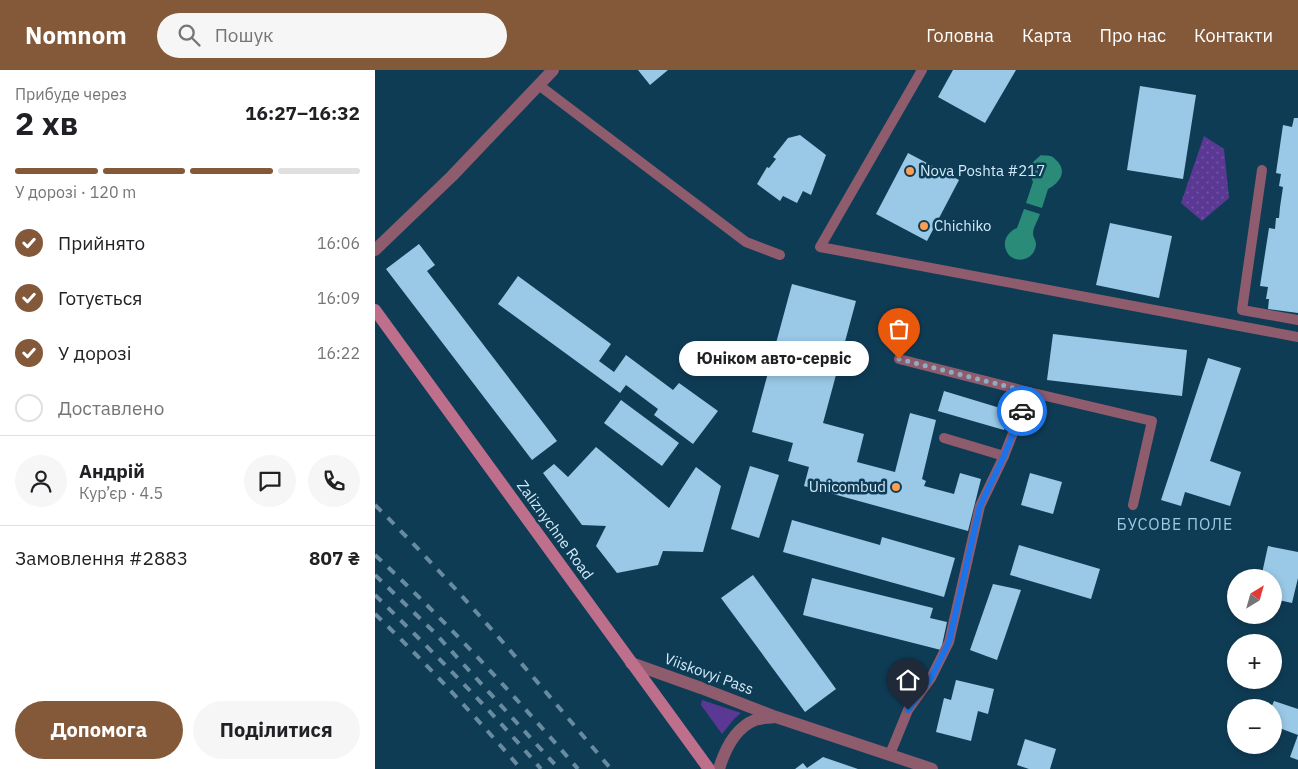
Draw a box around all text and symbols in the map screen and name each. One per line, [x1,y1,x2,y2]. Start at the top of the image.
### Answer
search box [157,13,507,58]
text: Nomnom [25,19,127,51]
icon: search [175,21,203,49]
text: Пошук [215,23,274,47]
text: Головна [926,24,994,47]
text: Карта [1022,24,1072,47]
text: Про нас [1100,24,1166,47]
text: Контакти [1194,24,1273,47]
text: Прибуде через [15,84,127,104]
text: 16:27–16:32 [245,101,360,125]
text: 2 хв [15,102,78,144]
place label: Nova Poshta #217 [920,161,1045,180]
marker: Nova Poshta #217 [904,165,916,177]
text: У дорозі · 120 m [15,182,136,202]
place label: Chichiko [934,216,991,235]
marker: Chichiko [918,220,930,232]
icon: check [15,229,43,257]
text: Прийнято [58,231,145,255]
text: 16:06 [317,233,360,253]
icon: check [15,284,43,312]
text: Готується [58,286,142,310]
text: 16:09 [317,288,360,308]
pin [878,308,920,359]
icon: bag [885,315,913,343]
icon: check [15,339,43,367]
text: У дорозі [58,341,132,365]
callout: Юніком авто-сервіс [679,342,869,376]
text: 16:22 [317,343,360,363]
text: Юніком авто-сервіс [696,348,852,368]
courier [997,386,1047,436]
text: Доставлено [58,396,164,420]
icon: car [1008,397,1036,425]
button: person [15,455,67,507]
button: chat [244,455,296,507]
button: phone [308,455,360,507]
text: Андрій [79,459,145,483]
street label: Zaliznychne Road [513,476,598,583]
place label: Unicombud [809,477,886,496]
marker: Unicombud [890,481,902,493]
text: Кур’єр · 4.5 [79,483,163,503]
district label: БУСОВЕ ПОЛЕ [1117,514,1233,534]
text: Замовлення #2883 [15,546,188,570]
text: 807 ₴ [309,546,360,570]
north arrow [1227,569,1283,624]
map controls [1227,569,1282,754]
button: + [1227,634,1282,689]
street label: Viiskovyi Pass [662,649,756,698]
pin [887,659,929,710]
icon: home [894,666,922,694]
button: − [1227,699,1282,754]
button: Допомога [15,701,183,759]
button: Поділитися [193,701,360,759]

